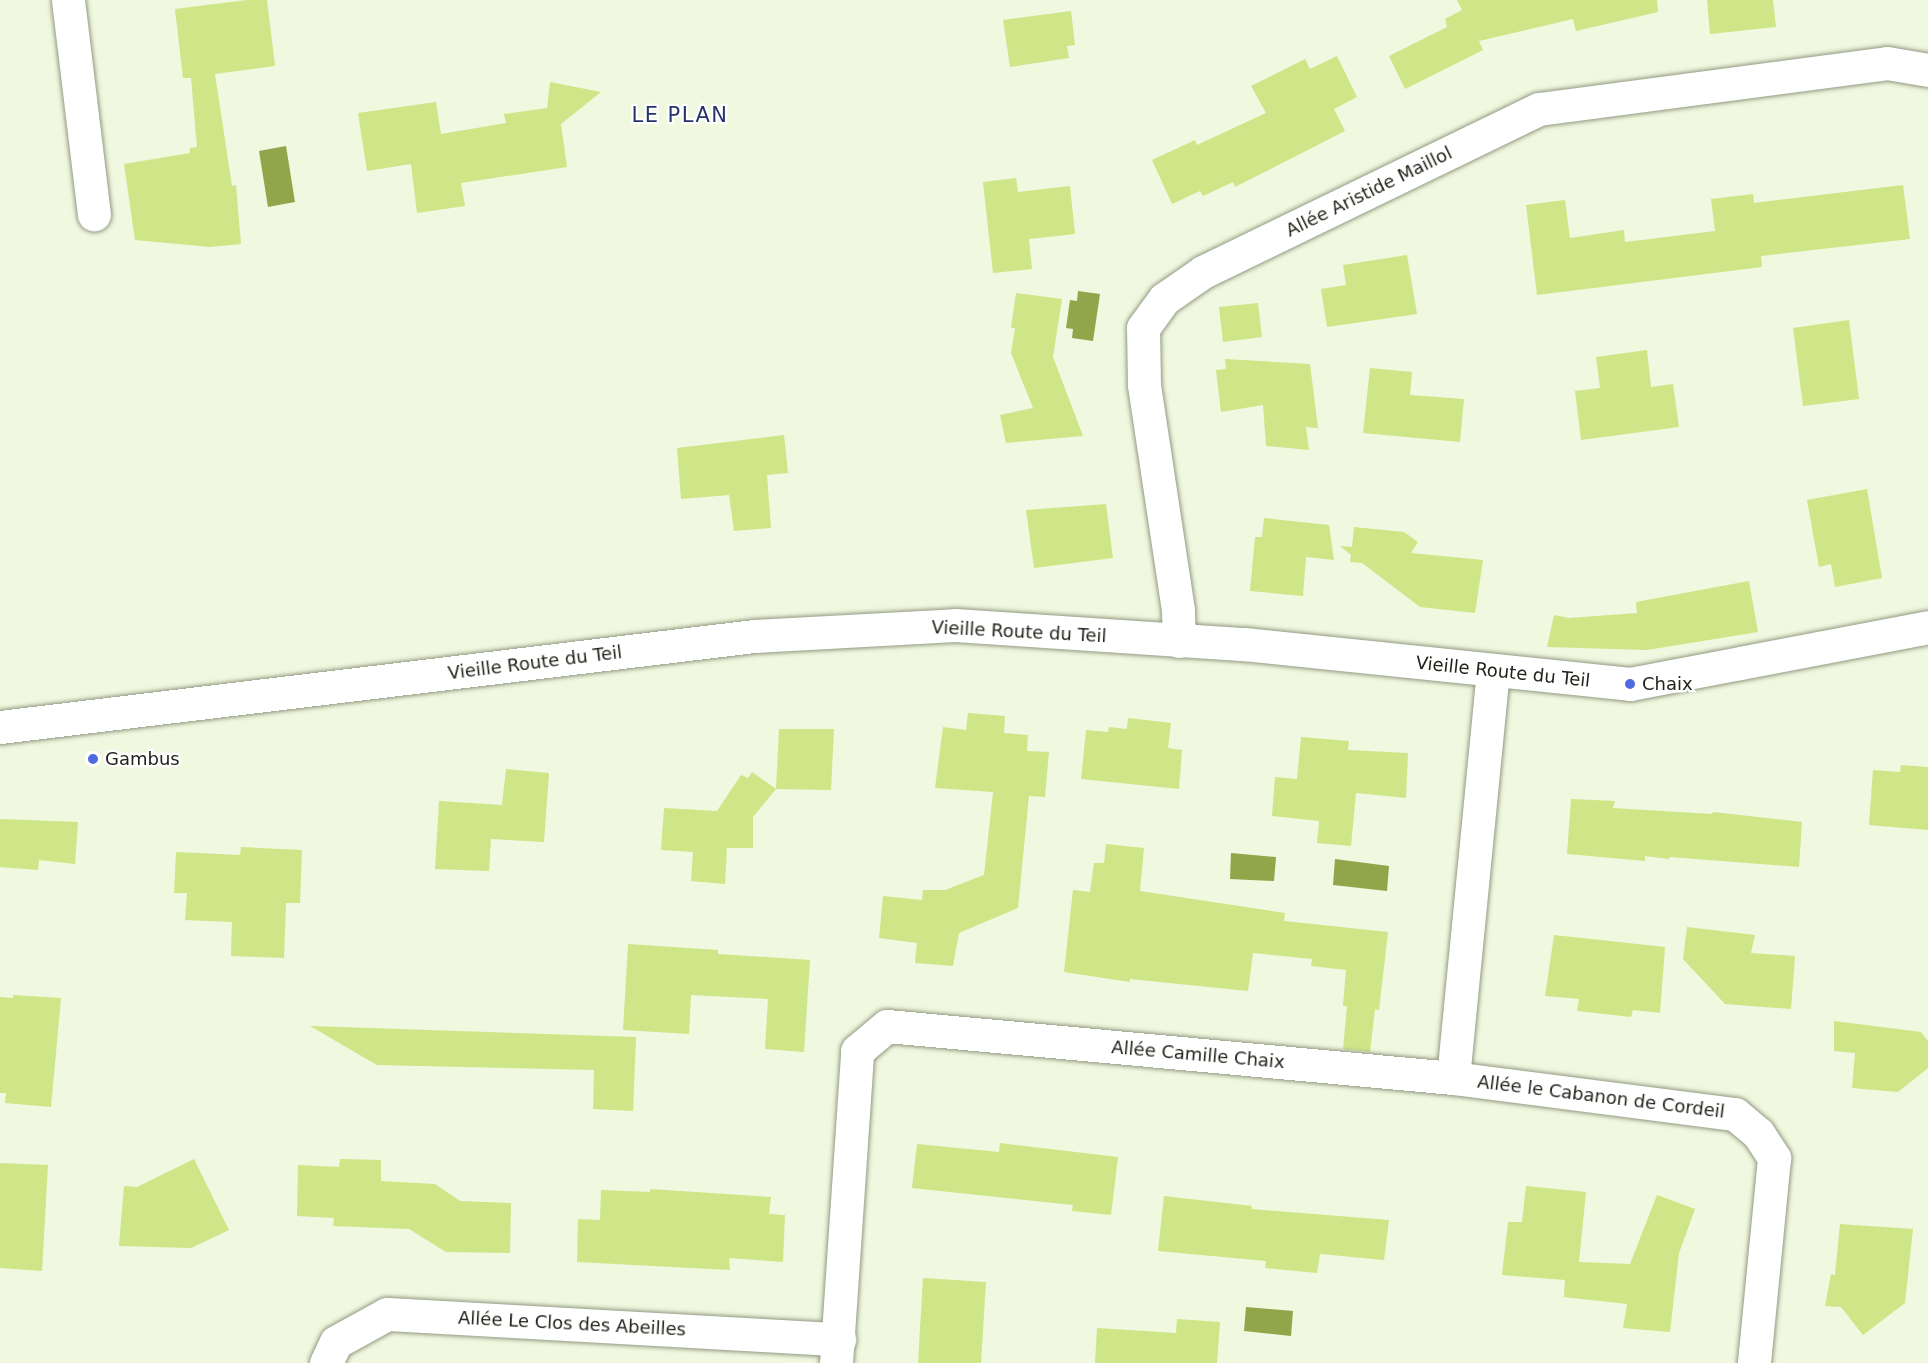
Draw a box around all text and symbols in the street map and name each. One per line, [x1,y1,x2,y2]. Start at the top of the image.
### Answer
district label: LE PLAN [631,102,729,128]
street label: Allée Aristide Maillol [1282,142,1456,242]
street label: Vieille Route du Teil [931,617,1107,647]
street label: Vieille Route du Teil [447,642,623,684]
street label: Vieille Route du Teil [1415,652,1591,692]
place label: Chaix [1642,673,1693,695]
marker: Chaix [1623,677,1637,691]
place label: Gambus [105,748,180,770]
marker: Gambus [86,752,100,766]
street label: Allée Camille Chaix [1111,1037,1285,1073]
street label: Allée le Cabanon de Cordeil [1476,1071,1726,1123]
street label: Allée Le Clos des Abeilles [457,1307,687,1341]

